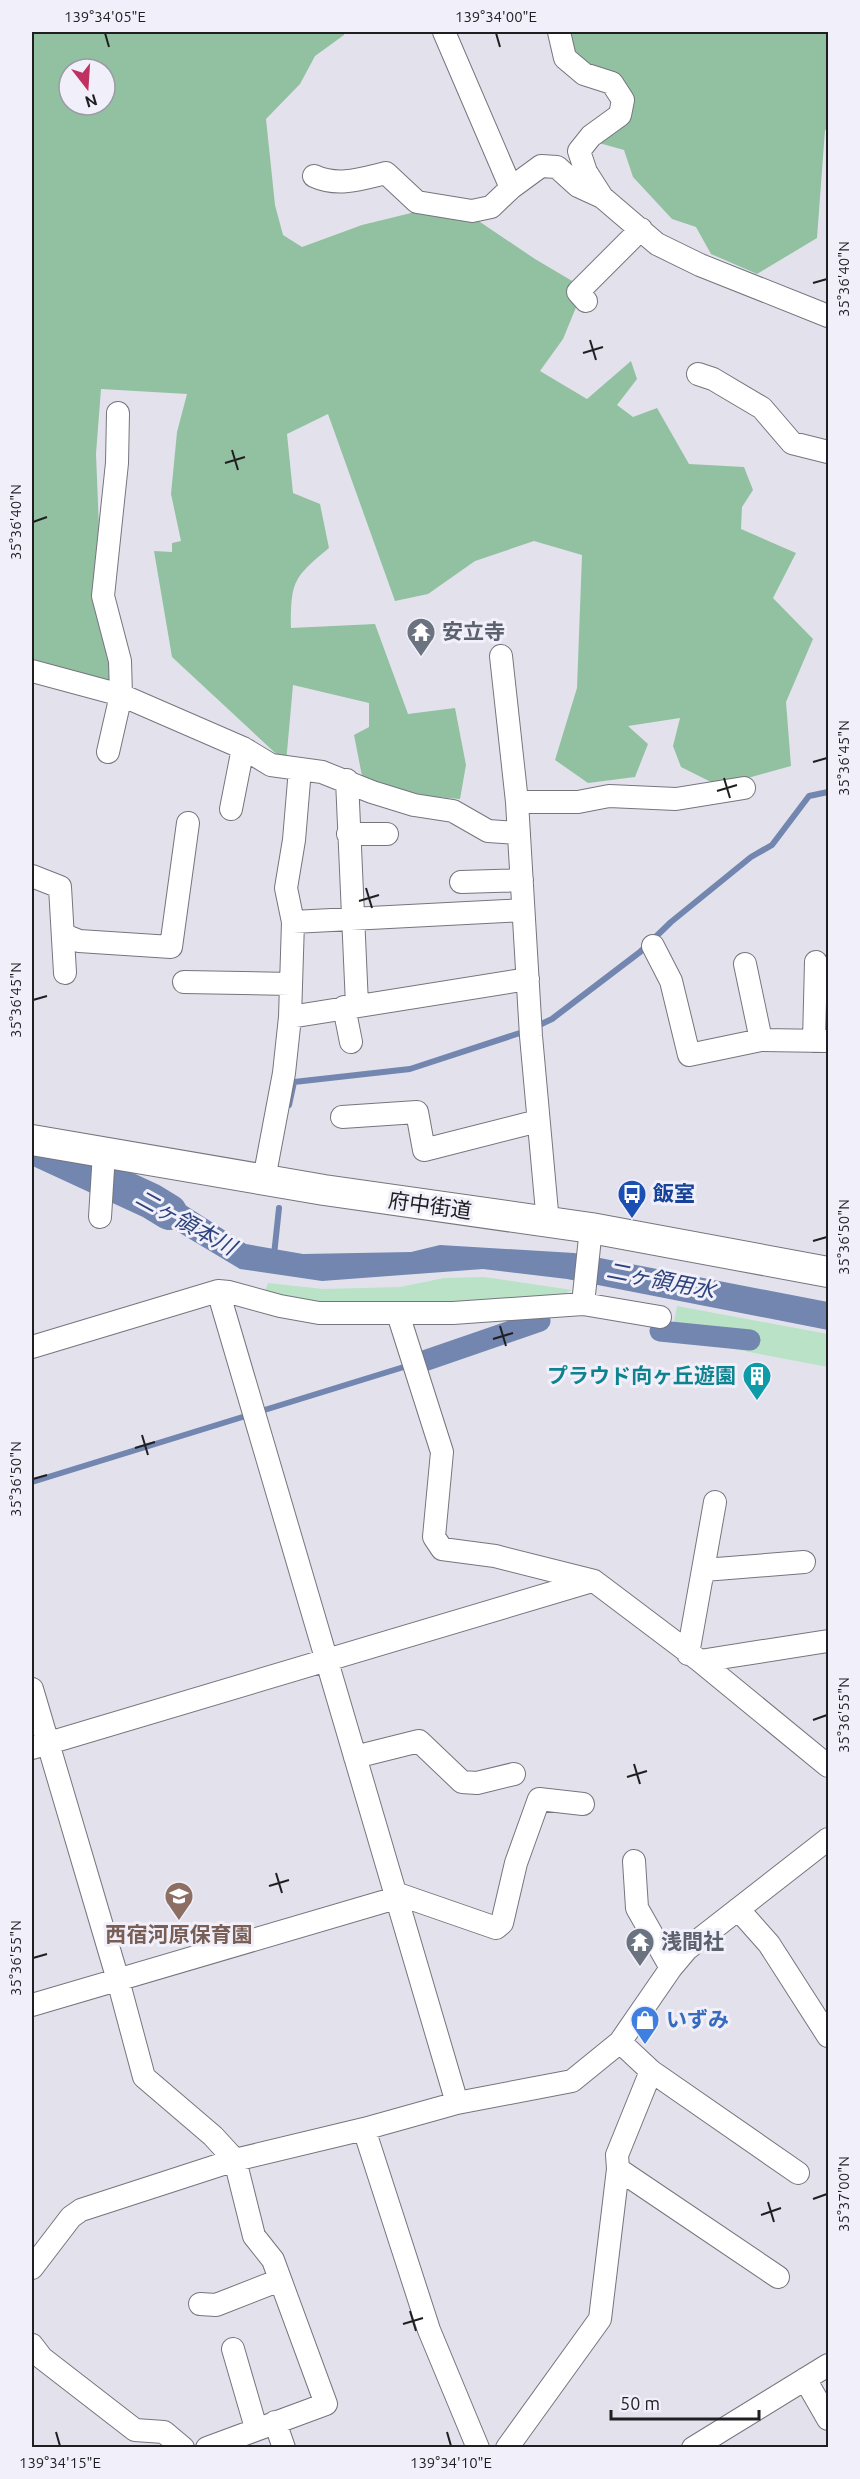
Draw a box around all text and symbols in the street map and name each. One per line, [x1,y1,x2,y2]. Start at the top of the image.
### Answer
text: 139°34'05"E [64,8,146,25]
text: 139°34'00"E [455,8,537,25]
north arrow [57,57,117,117]
text: N [83,91,100,112]
text: 35°36'40"N [835,241,852,317]
text: 35°36'40"N [7,484,24,560]
temple icon: 安立寺 [405,616,437,658]
place label: 安立寺 [442,619,505,643]
text: 35°36'45"N [835,720,852,796]
text: 35°36'45"N [7,962,24,1038]
bus stop icon: 飯室 [616,1178,648,1220]
place label: 飯室 [652,1181,695,1205]
water label: 二ヶ領本川 [132,1184,242,1260]
street label: 府中街道 [387,1187,473,1223]
text: 35°36'50"N [835,1199,852,1275]
water label: 二ヶ領用水 [605,1257,719,1303]
building icon: プラウド向ヶ丘遊園 [741,1360,773,1402]
place label: プラウド向ヶ丘遊園 [547,1363,736,1387]
text: 35°36'50"N [7,1441,24,1517]
text: 35°36'55"N [835,1677,852,1753]
school or university icon: 西宿河原保育園 [163,1880,195,1922]
text: 35°36'55"N [7,1920,24,1996]
place label: 西宿河原保育園 [106,1922,253,1946]
temple icon: 浅間社 [624,1926,656,1968]
place label: 浅間社 [661,1929,724,1953]
shop icon: いずみ [629,2004,661,2046]
place label: いずみ [666,2007,729,2031]
text: 35°37'00"N [835,2156,852,2232]
scale bar [611,2383,760,2421]
text: 50 m [620,2393,660,2413]
text: 139°34'15"E [19,2454,101,2471]
text: 139°34'10"E [410,2454,492,2471]

